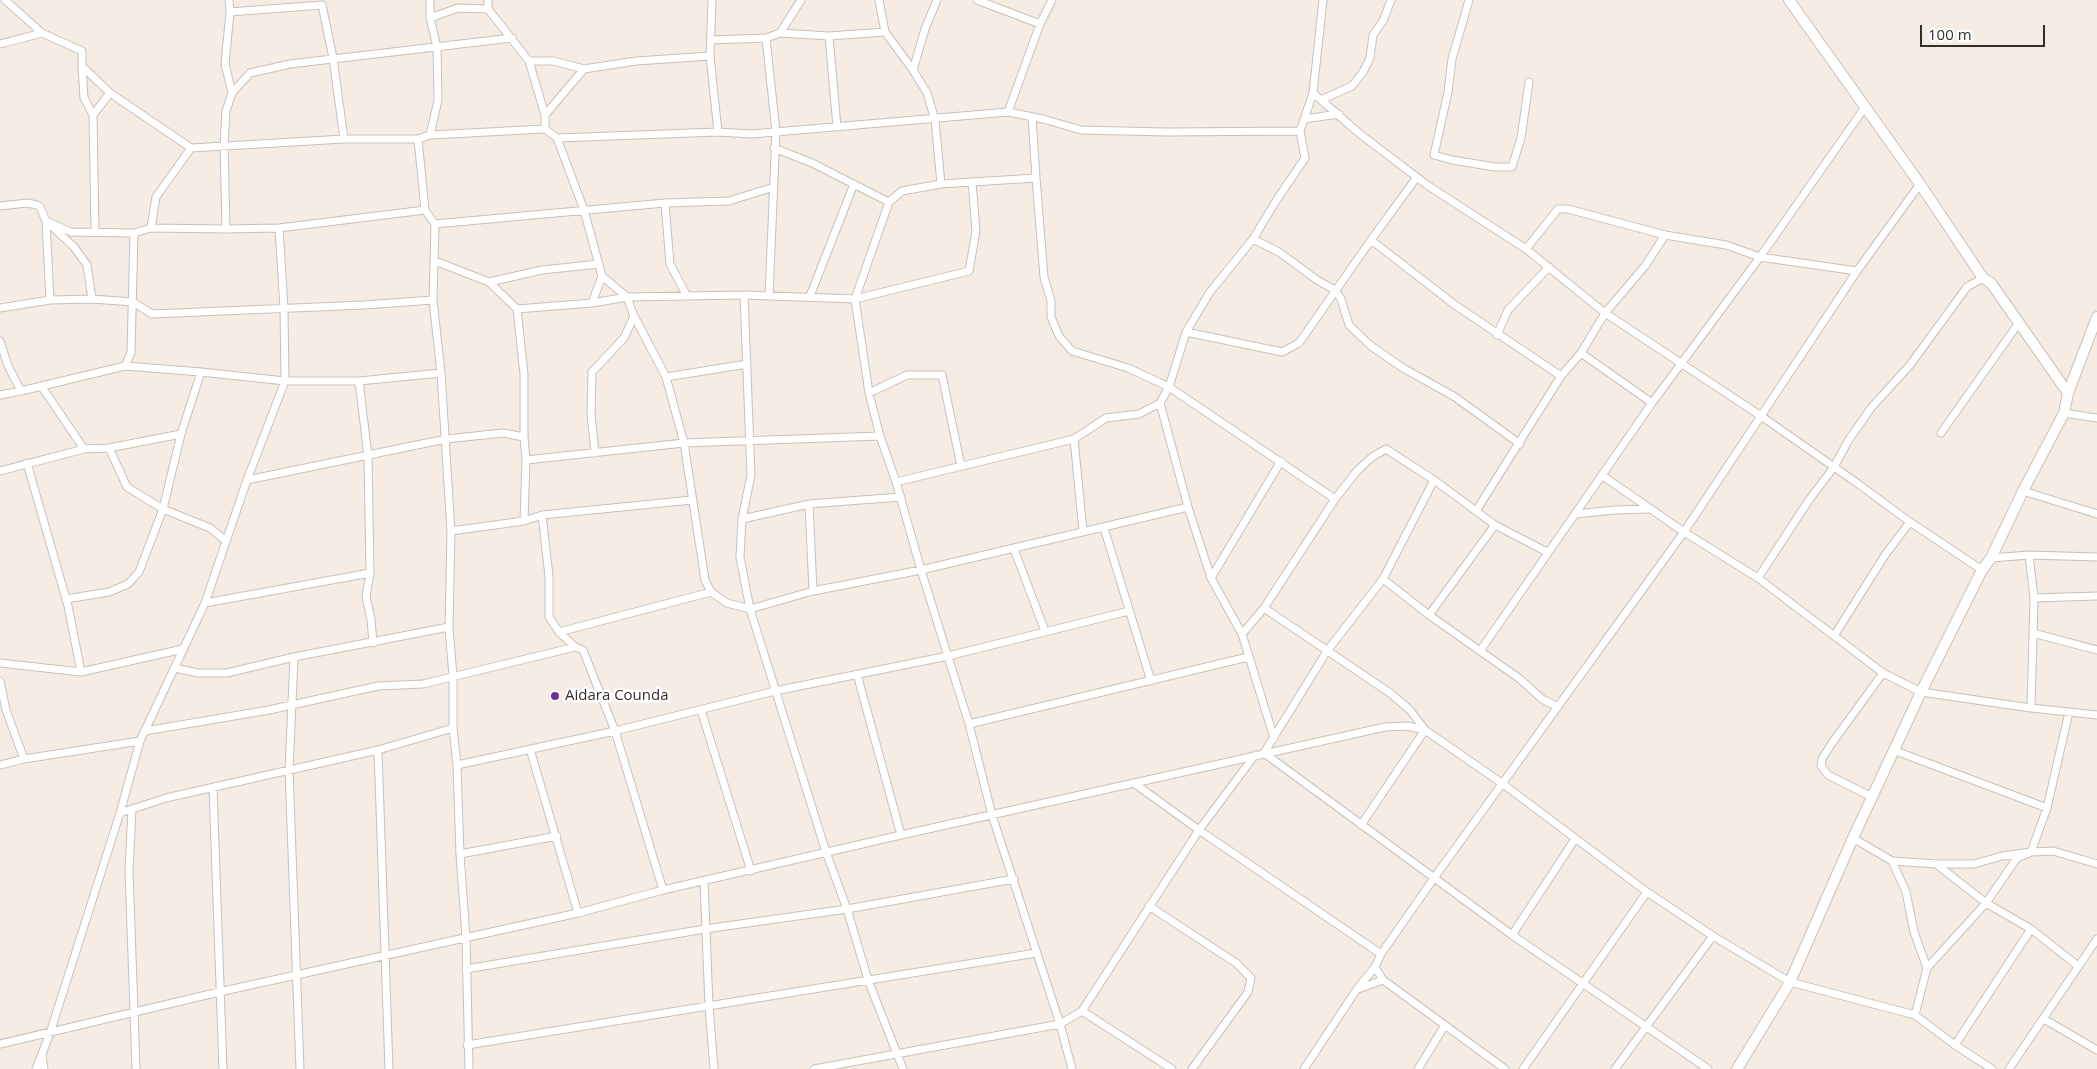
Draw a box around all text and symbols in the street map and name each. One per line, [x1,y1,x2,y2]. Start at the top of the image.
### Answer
scale bar [1922,15,2047,47]
text: 100 m [1928,24,1972,44]
place label: Aidara Counda [565,687,669,705]
marker: Aidara Counda [549,690,561,702]

